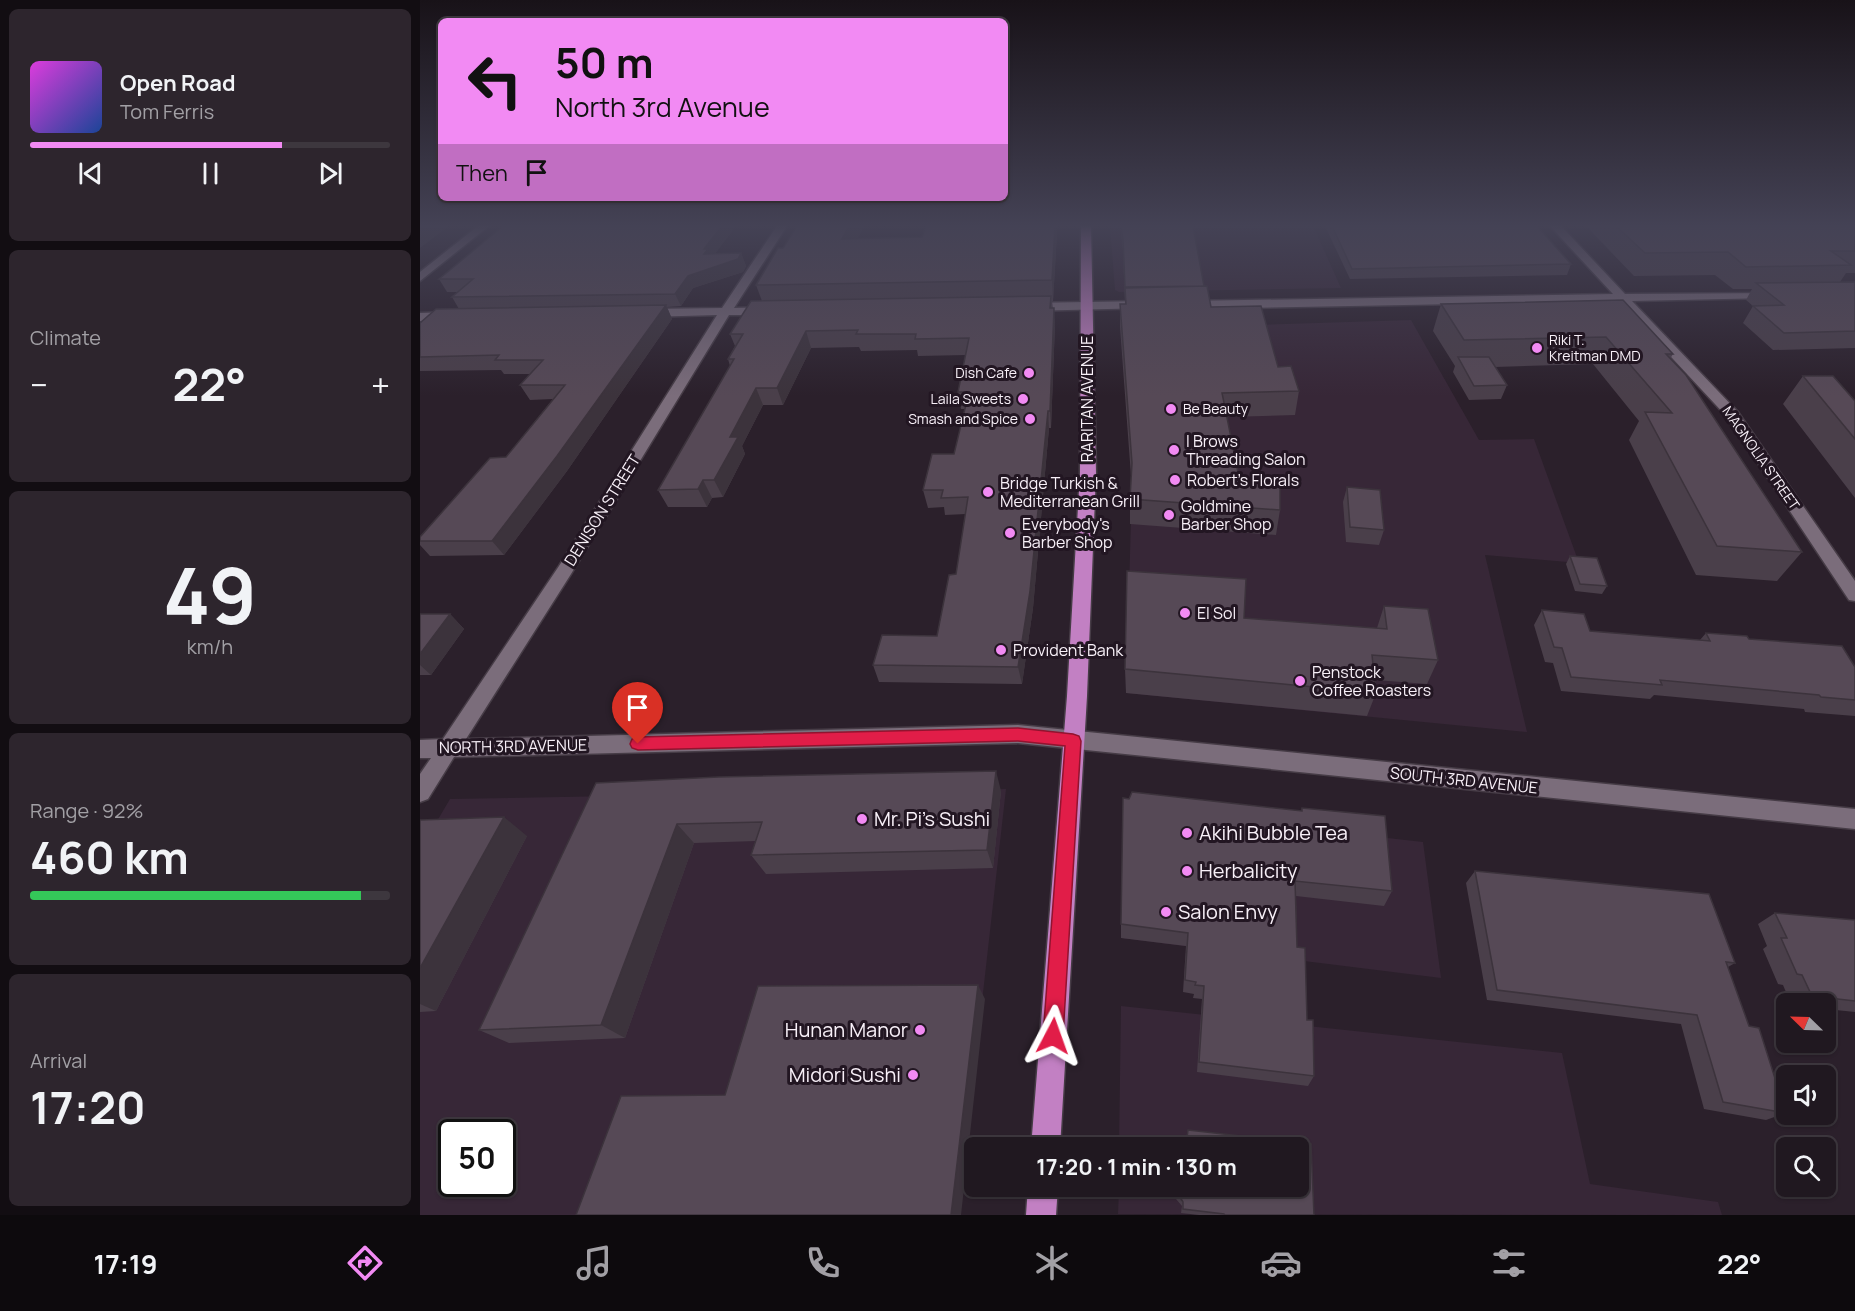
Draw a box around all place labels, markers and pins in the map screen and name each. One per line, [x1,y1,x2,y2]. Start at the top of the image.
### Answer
place label: Riki T. Kreitman DMD [1549,330,1641,365]
marker: Riki T. Kreitman DMD [1530,341,1544,355]
place label: Dish Cafe [955,363,1017,382]
marker: Dish Cafe [1022,366,1036,380]
place label: Laila Sweets [931,389,1011,408]
marker: Laila Sweets [1016,392,1030,406]
place label: Be Beauty [1183,399,1249,418]
marker: Be Beauty [1164,402,1178,416]
place label: Smash and Spice [908,409,1018,428]
marker: Smash and Spice [1023,412,1037,426]
place label: I Brows Threading Salon [1186,430,1306,470]
marker: I Brows Threading Salon [1167,443,1181,457]
place label: Robert's Florals [1187,469,1299,491]
place label: Bridge Turkish & Mediterranean Grill [1000,472,1140,512]
marker: Robert's Florals [1168,473,1182,487]
marker: Bridge Turkish & Mediterranean Grill [981,485,995,499]
place label: Goldmine Barber Shop [1181,495,1272,535]
marker: Goldmine Barber Shop [1162,508,1176,522]
place label: Everybody's Barber Shop [1022,513,1113,553]
marker: Everybody's Barber Shop [1003,526,1017,540]
place label: El Sol [1197,602,1236,624]
marker: El Sol [1178,606,1192,620]
place label: Provident Bank [1013,639,1124,661]
marker: Provident Bank [994,643,1008,657]
place label: Penstock Coffee Roasters [1312,661,1431,701]
marker: Penstock Coffee Roasters [1293,674,1307,688]
pin [612,682,663,744]
place label: Mr. Pi's Sushi [874,805,990,832]
marker: Mr. Pi's Sushi [855,812,869,826]
place label: Akihi Bubble Tea [1199,819,1348,846]
marker: Akihi Bubble Tea [1180,826,1194,840]
place label: Herbalicity [1199,857,1298,884]
marker: Herbalicity [1180,864,1194,878]
place label: Salon Envy [1178,898,1278,925]
marker: Salon Envy [1159,905,1173,919]
place label: Hunan Manor [785,1016,908,1043]
marker: Hunan Manor [913,1023,927,1037]
place label: Midori Sushi [789,1061,901,1088]
marker: Midori Sushi [906,1068,920,1082]

